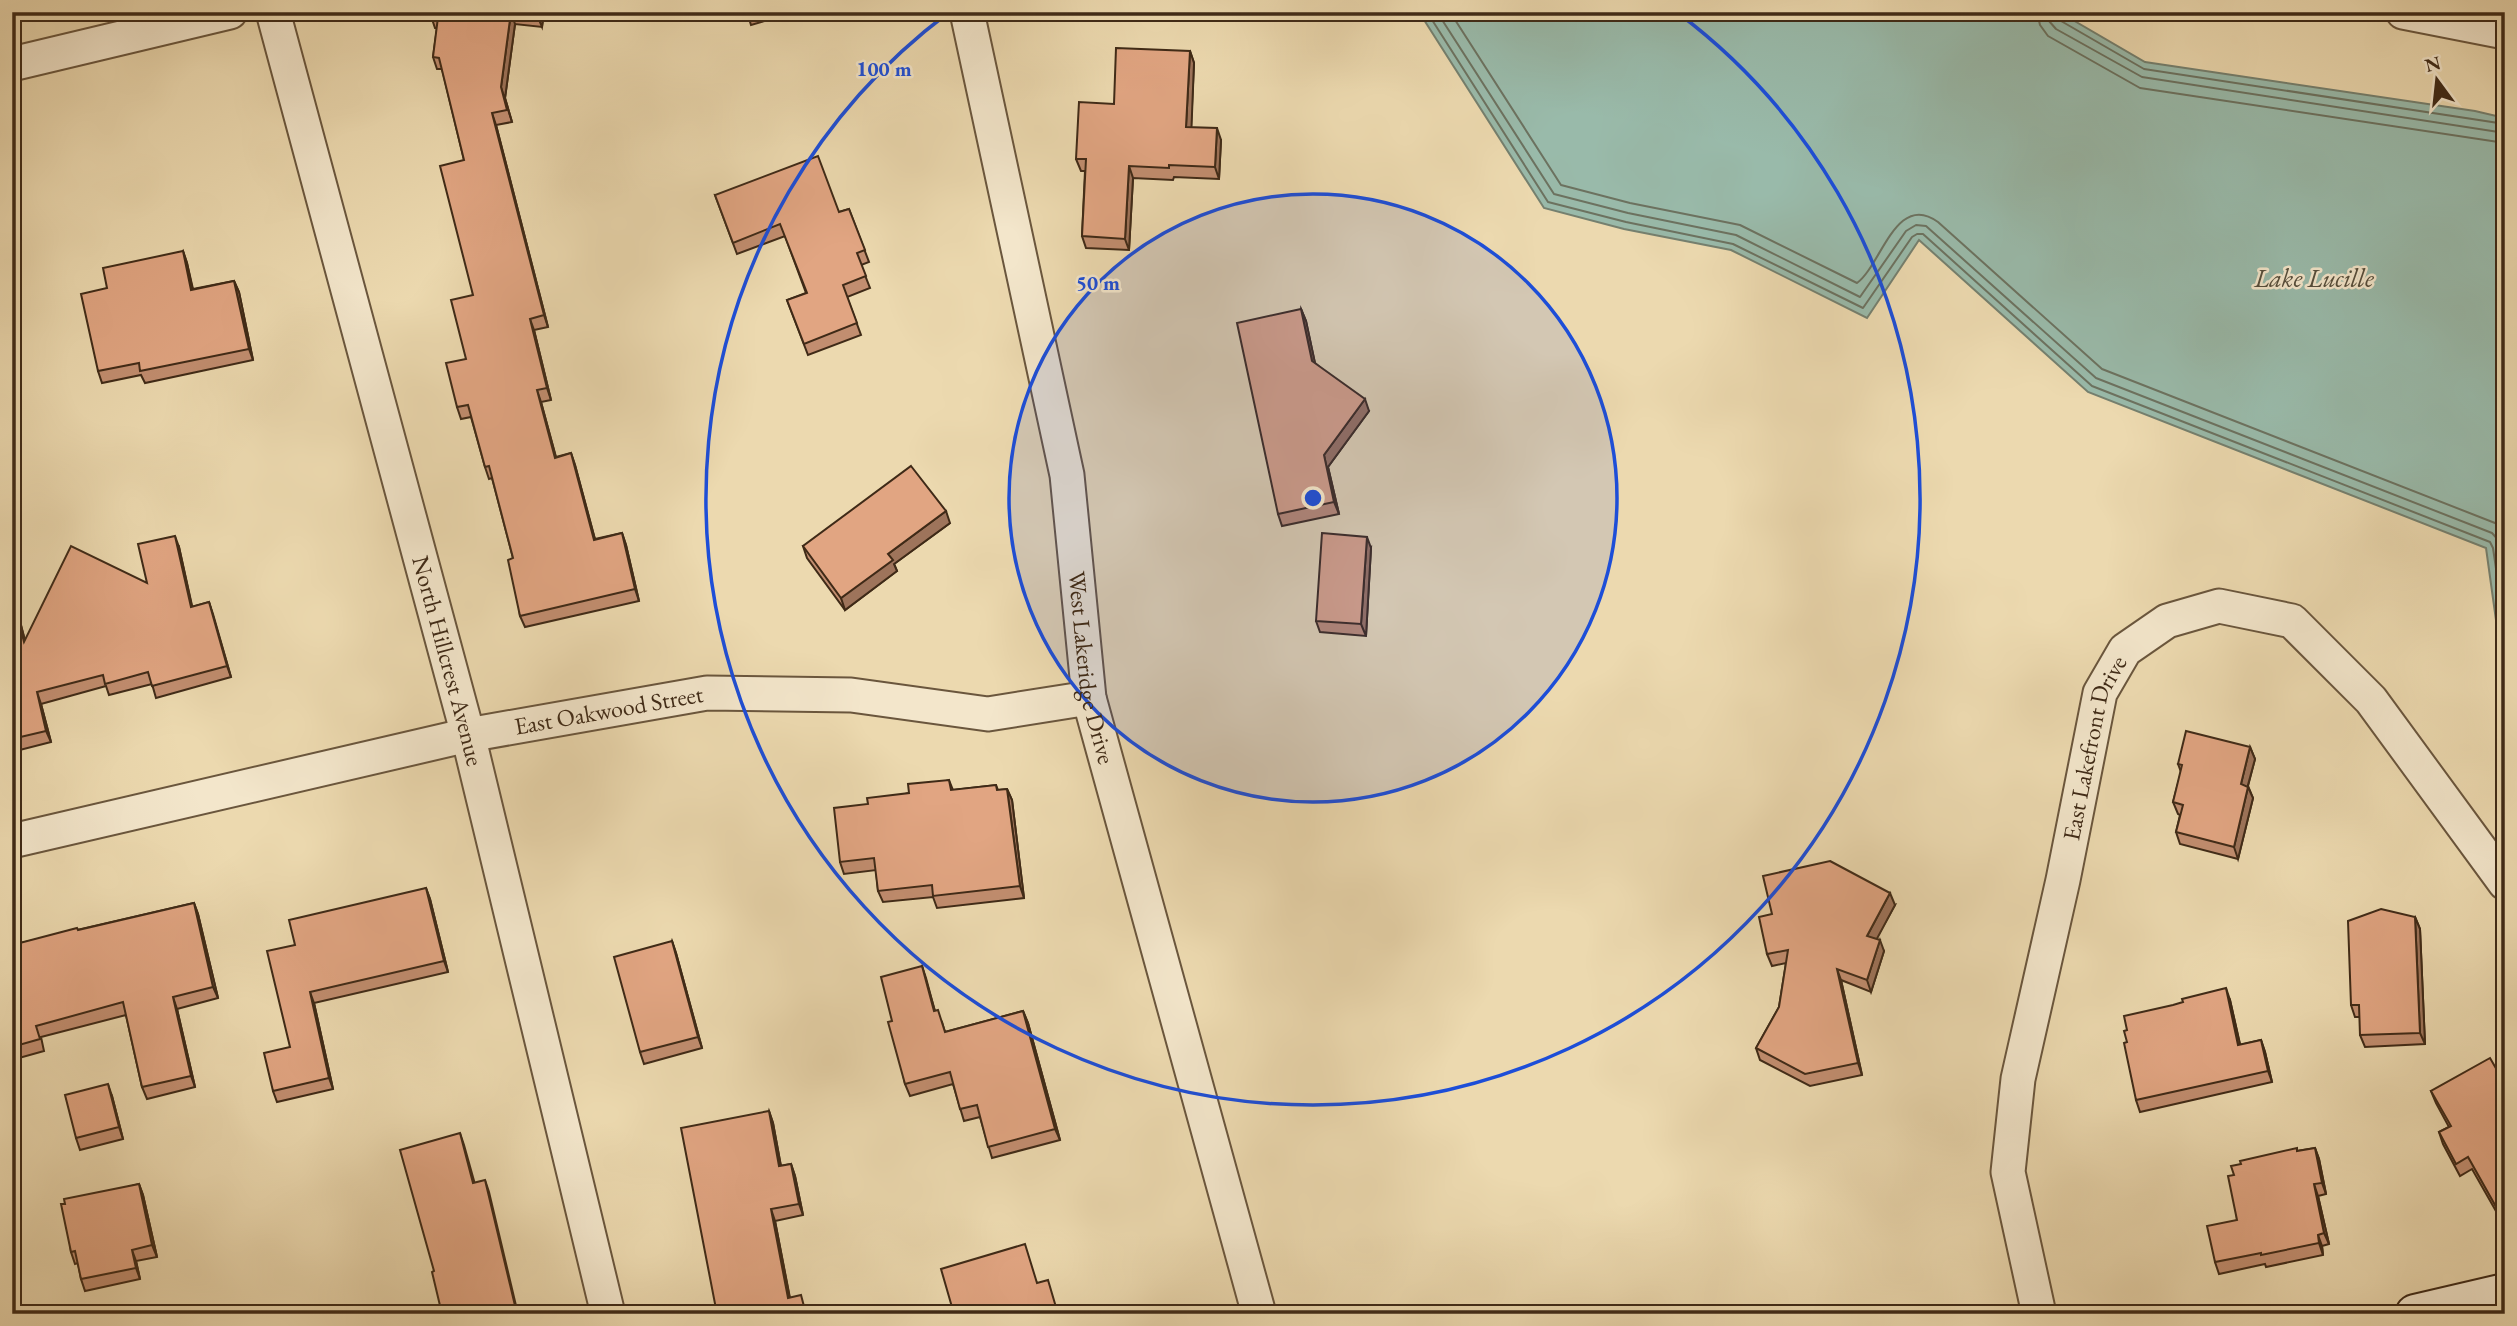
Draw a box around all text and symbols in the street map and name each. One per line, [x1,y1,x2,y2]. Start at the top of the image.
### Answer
north arrow [2402,46,2472,116]
text: N [2422,50,2444,78]
text: 100 m [856,55,912,82]
water label: Lake Lucille [2253,261,2375,295]
text: 50 m [1076,269,1120,296]
centre of rings [1301,486,1325,510]
street label: North Hillcrest Avenue [405,552,491,769]
street label: West Lakeridge Drive [1062,570,1122,767]
street label: East Lakefront Drive [2055,650,2134,843]
street label: East Oakwood Street [512,678,706,742]

